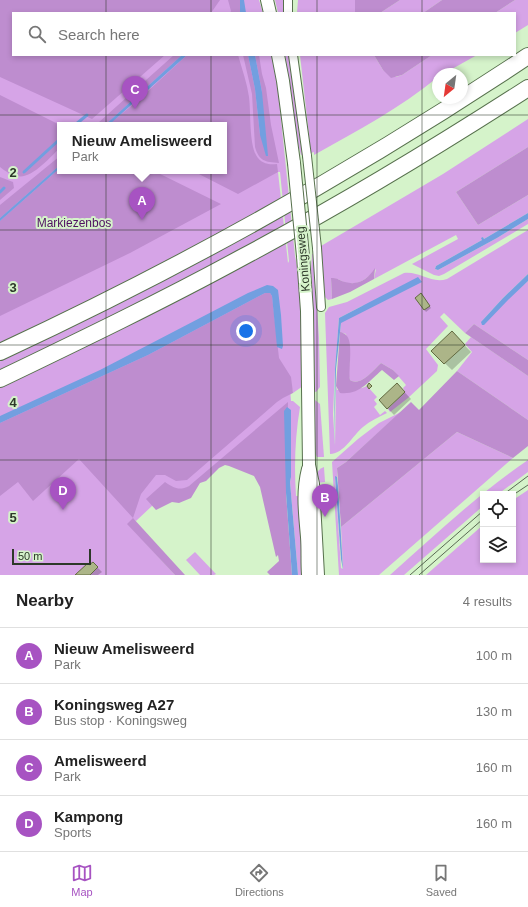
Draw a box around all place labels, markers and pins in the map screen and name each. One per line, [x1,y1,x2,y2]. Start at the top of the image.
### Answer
pin: C [122,76,148,109]
pin: A [129,187,155,220]
pin: D [50,477,76,510]
pin: B [312,484,338,517]

